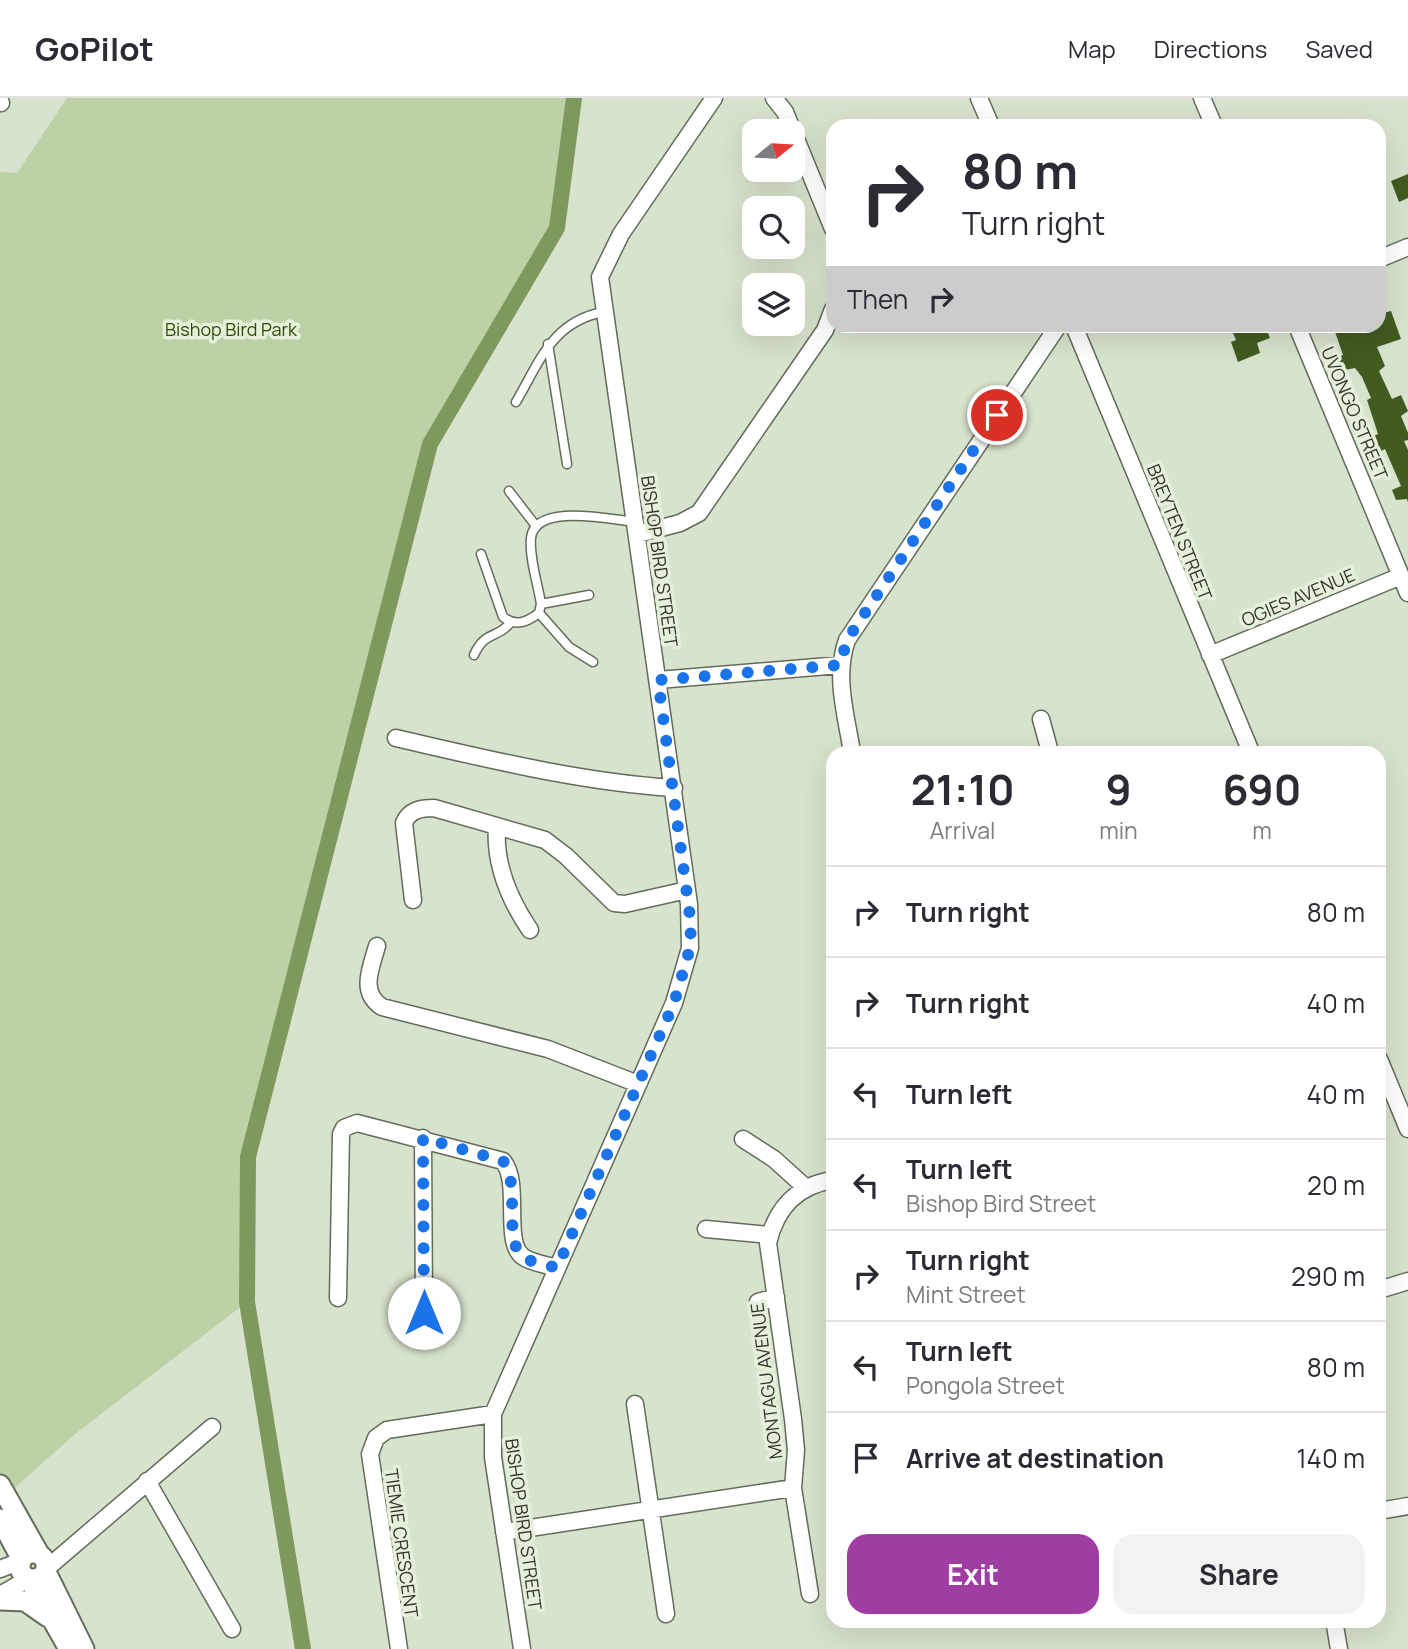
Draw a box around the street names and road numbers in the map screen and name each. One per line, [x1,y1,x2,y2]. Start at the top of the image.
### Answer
street label: UVONGO STREET [1316,343,1394,483]
street label: BREYTEN STREET [1142,460,1218,604]
street label: BISHOP BIRD STREET [636,474,684,649]
street label: OGIES AVENUE [1238,562,1358,632]
street label: MONTAGU AVENUE [745,1301,787,1461]
street label: BISHOP BIRD STREET [500,1437,548,1612]
street label: TIEMIE CRESCENT [380,1467,424,1619]

